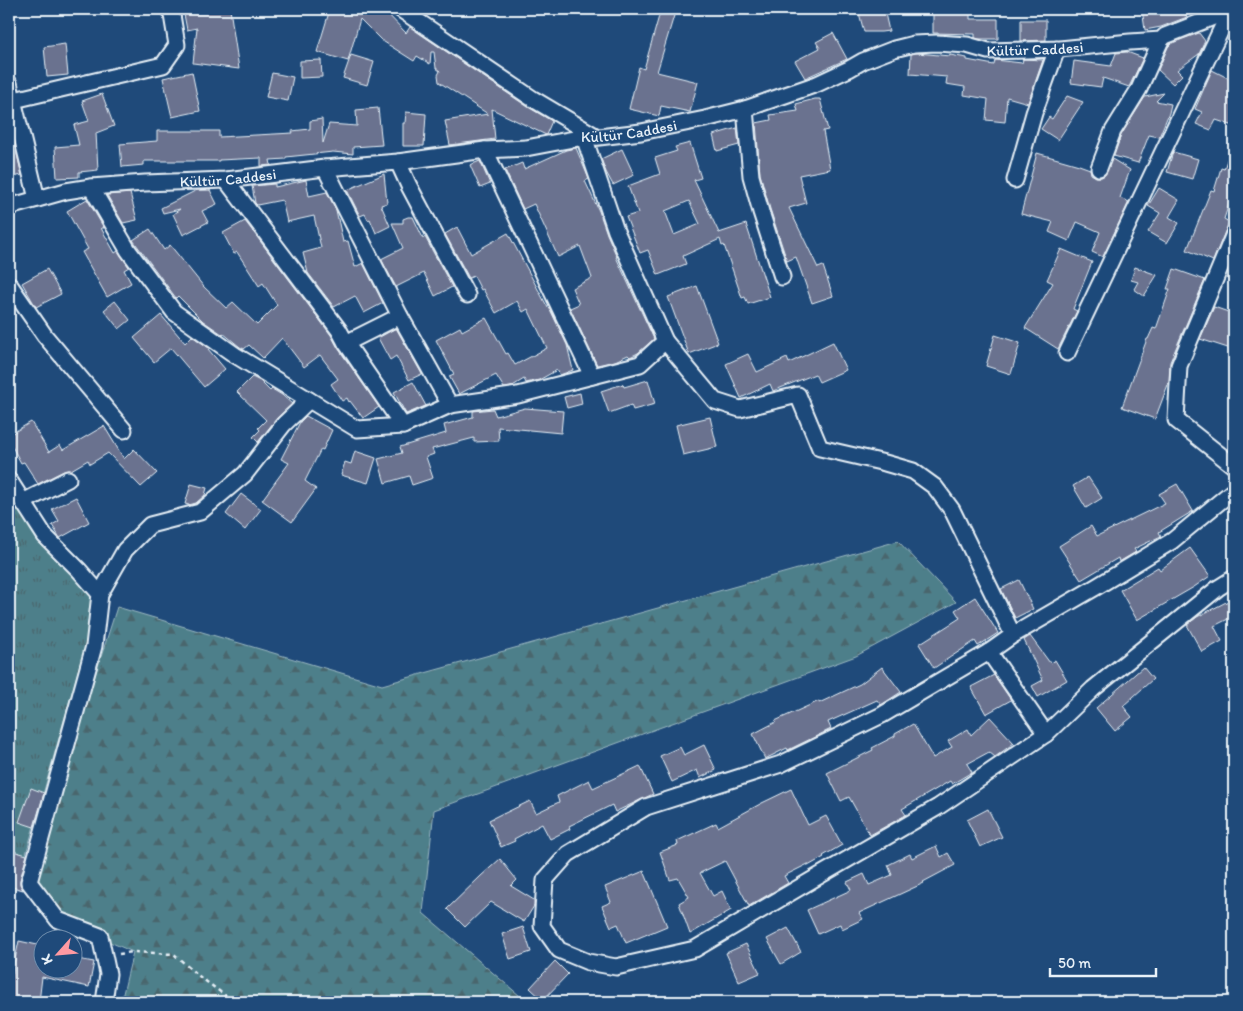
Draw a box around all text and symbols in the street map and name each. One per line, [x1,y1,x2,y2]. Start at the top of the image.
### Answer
street label: Kültür Caddesi [986,38,1084,60]
street label: Kültür Caddesi [581,116,679,146]
street label: Kültür Caddesi [180,165,277,191]
north arrow [32,928,82,978]
scale bar [1050,946,1157,978]
text: K [37,951,56,968]
text: 50 m [1058,954,1091,972]

